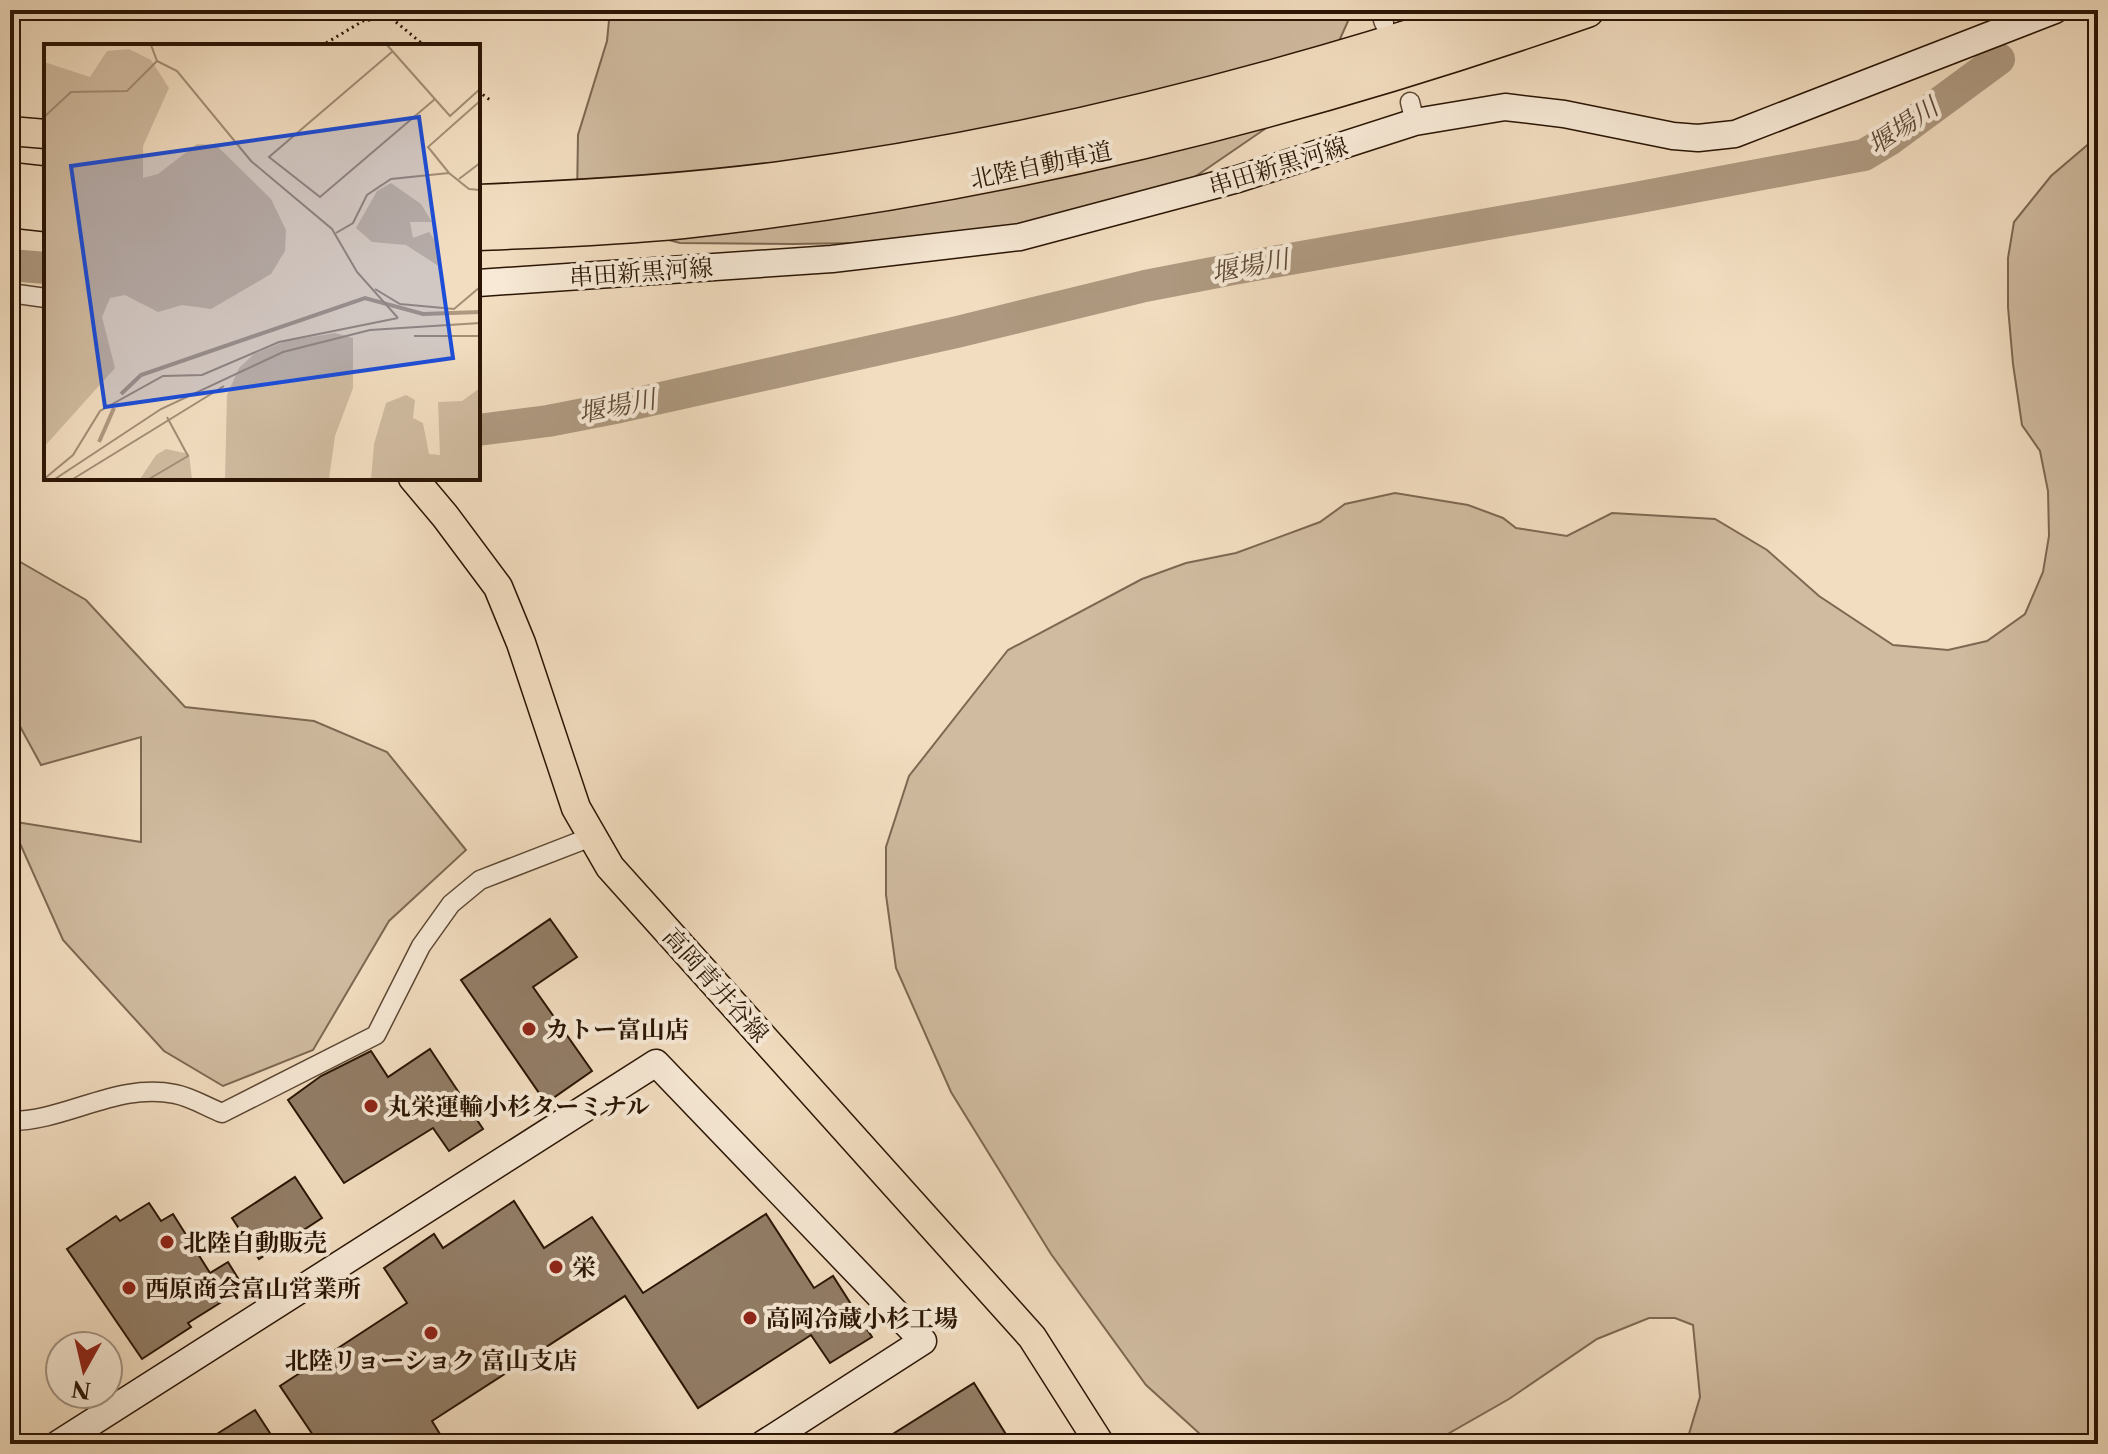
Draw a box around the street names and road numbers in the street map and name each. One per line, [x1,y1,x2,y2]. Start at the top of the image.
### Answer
street label: 串田新黒河線 [1205,131,1351,201]
street label: 北陸自動車道 [968,136,1114,194]
street label: 串田新黒河線 [568,253,714,291]
street label: 高岡青井谷線 [657,922,775,1048]

